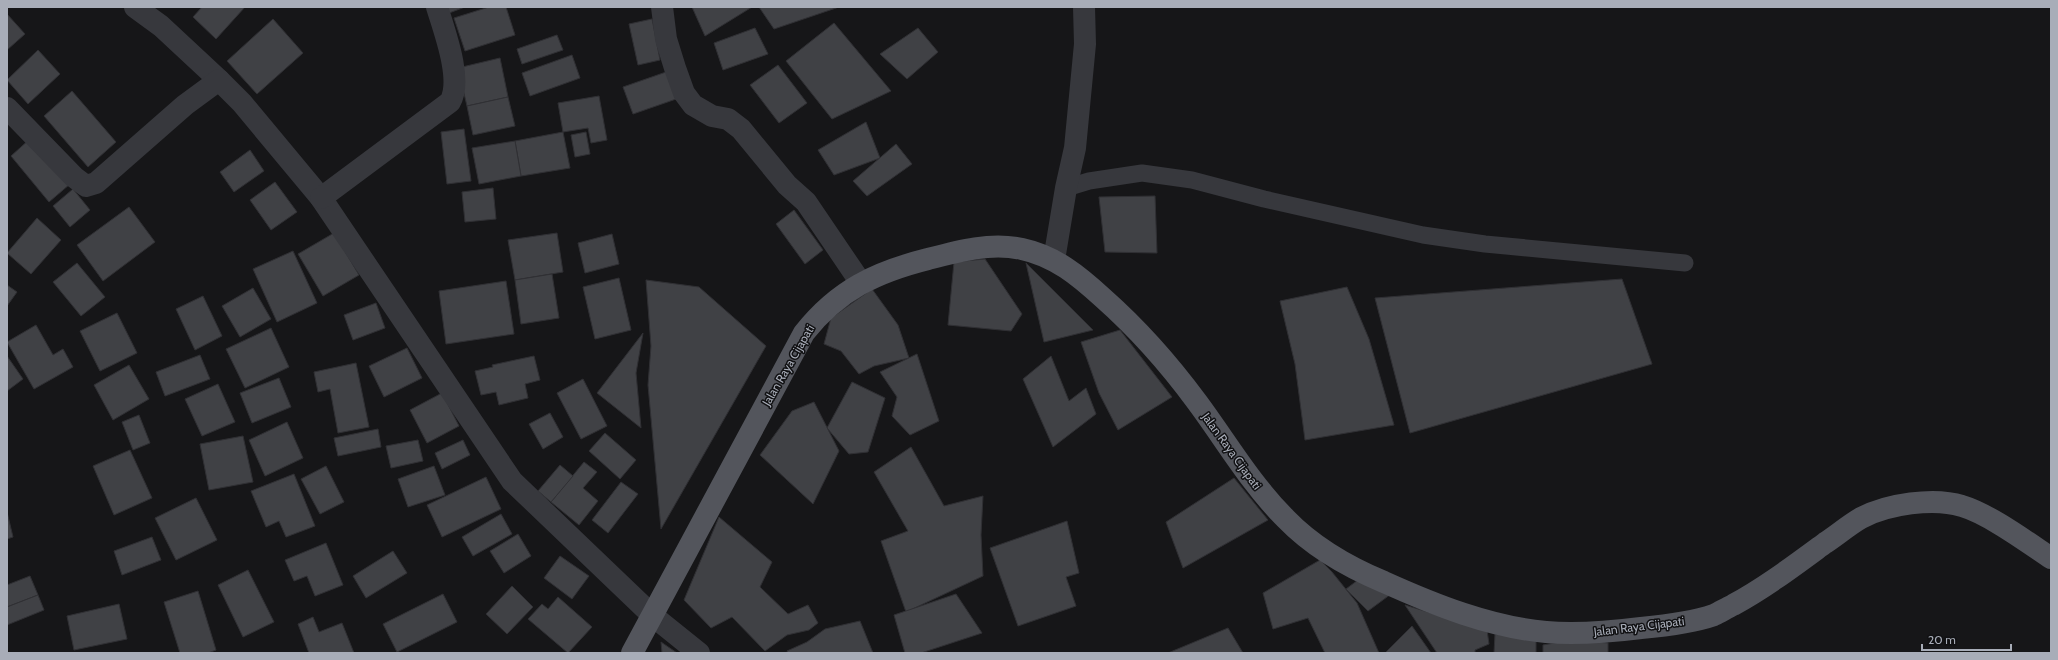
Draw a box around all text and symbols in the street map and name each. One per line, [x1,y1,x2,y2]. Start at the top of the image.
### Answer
street label: Jalan Raya Cijapati [758,322,817,409]
street label: Jalan Raya Cijapati [1198,409,1265,492]
street label: Jalan Raya Cijapati [1592,613,1685,639]
scale bar [1922,626,2011,652]
text: 20 m [1928,632,1956,647]

